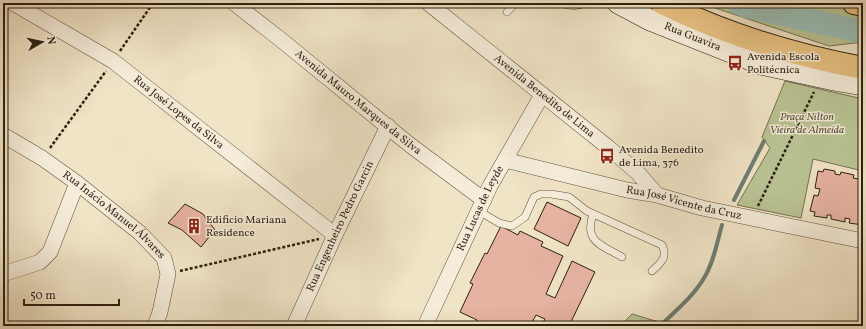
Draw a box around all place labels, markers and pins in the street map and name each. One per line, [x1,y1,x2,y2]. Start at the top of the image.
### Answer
place label: Avenida Escola Politécnica [747,50,820,78]
bus stop icon: Avenida Escola Politécnica [726,54,744,72]
place label: Avenida Benedito de Lima, 376 [619,143,704,171]
bus stop icon: Avenida Benedito de Lima, 376 [598,147,616,165]
place label: Edificio Mariana Residence [206,213,287,241]
building icon: Edificio Mariana Residence [185,217,203,235]

